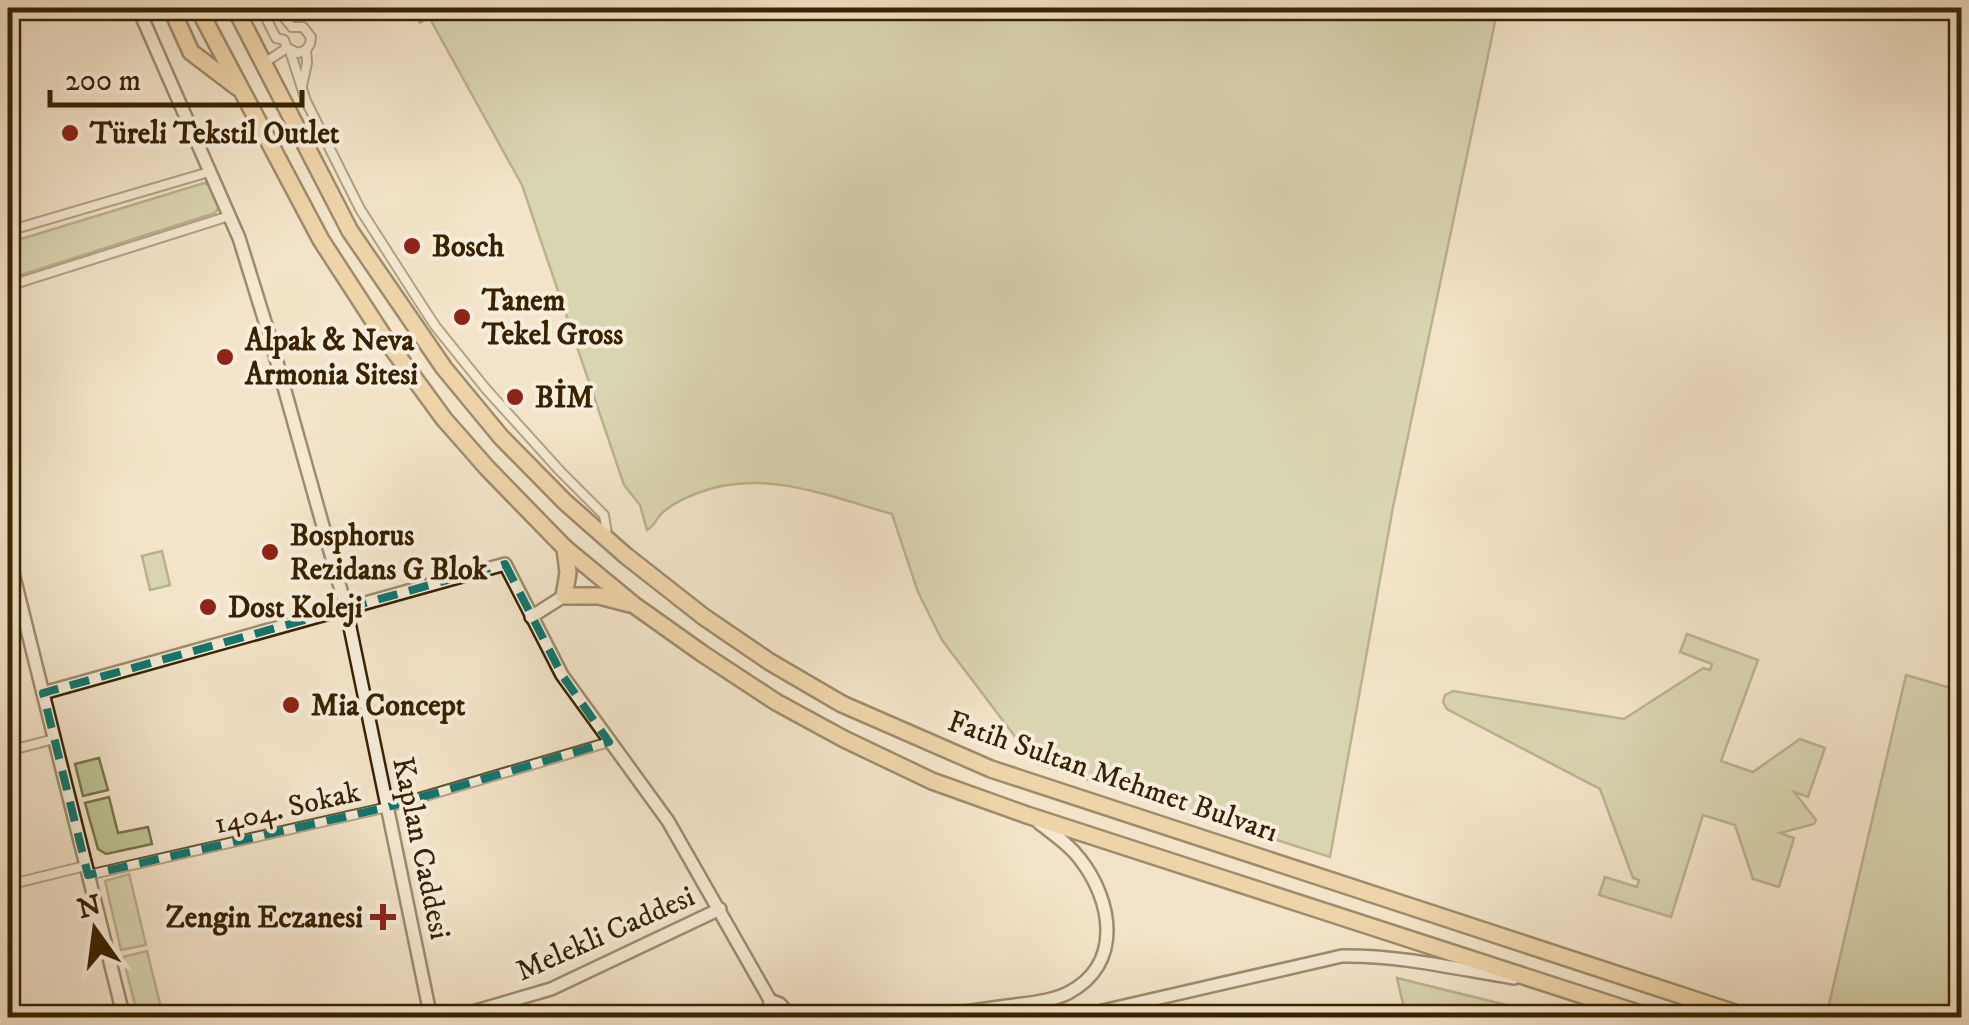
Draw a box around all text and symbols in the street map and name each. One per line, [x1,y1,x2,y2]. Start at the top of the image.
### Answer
scale bar [50,45,302,107]
text: 200 m [65,63,141,100]
place label: Türeli Tekstil Outlet [89,116,340,153]
marker: Türeli Tekstil Outlet [59,122,81,144]
place label: Bosch [432,229,505,266]
marker: Bosch [401,235,423,257]
place label: Tanem Tekel Gross [481,283,623,354]
marker: Tanem Tekel Gross [451,306,473,328]
place label: Alpak & Neva Armonia Sitesi [244,323,418,394]
marker: Alpak & Neva Armonia Sitesi [214,346,236,368]
place label: BİM [535,378,594,417]
marker: BİM [504,386,526,408]
place label: Bosphorus Rezidans G Blok [290,518,488,589]
marker: Bosphorus Rezidans G Blok [259,541,281,563]
place label: Dost Koleji [228,590,363,627]
marker: Dost Koleji [197,596,219,618]
place label: Mia Concept [311,688,466,725]
marker: Mia Concept [280,694,302,716]
street label: Fatih Sultan Mehmet Bulvarı [943,704,1282,851]
street label: Kaplan Caddesi [383,754,458,943]
street label: 1404. Sokak [211,774,364,843]
street label: Melekli Caddesi [511,879,701,990]
north arrow [45,880,145,980]
text: N [74,887,105,927]
place label: Zengin Eczanesi [166,900,363,937]
marker: Zengin Eczanesi [372,906,394,928]

